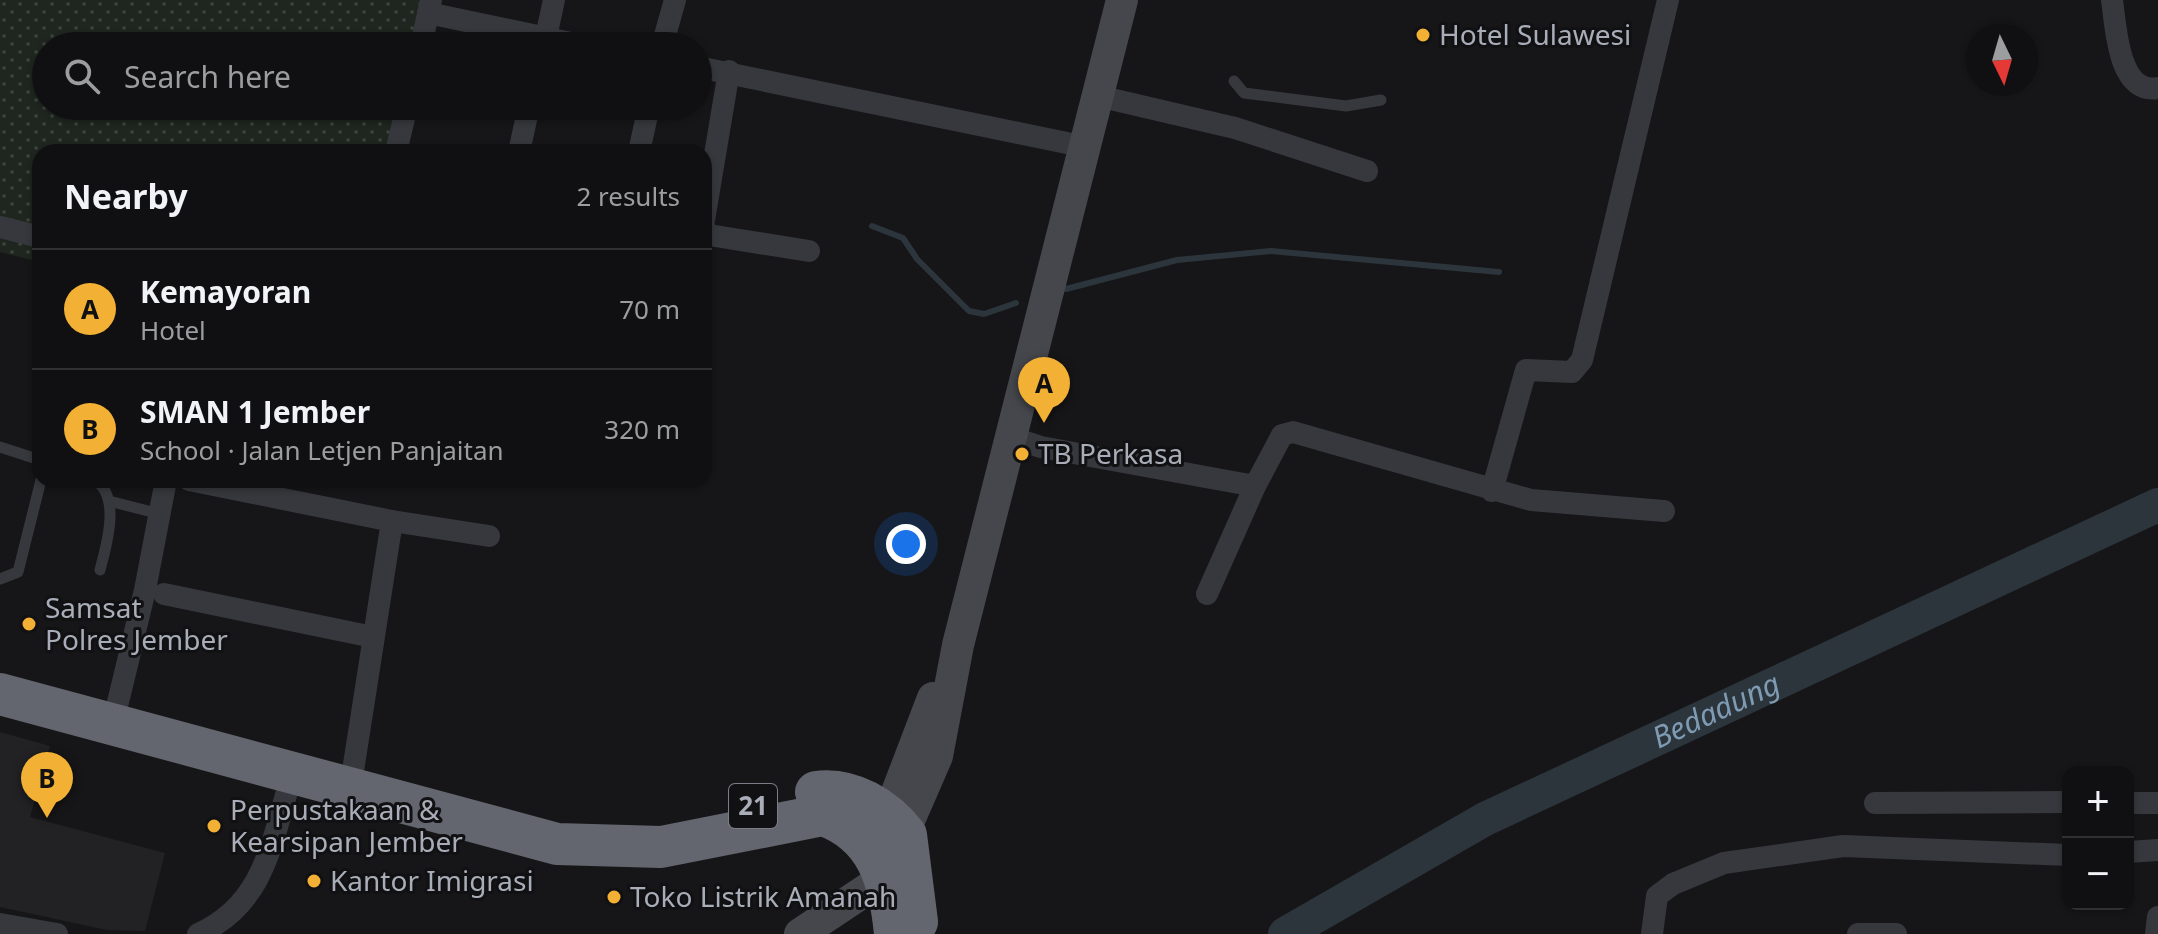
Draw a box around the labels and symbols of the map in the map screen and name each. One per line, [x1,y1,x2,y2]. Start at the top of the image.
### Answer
place label: Hotel Sulawesi [1439,15,1631,53]
north arrow [1966,24,2038,96]
marker: Hotel Sulawesi [1414,26,1432,44]
pin: A [1018,357,1070,423]
place label: TB Perkasa [1038,434,1183,472]
marker: TB Perkasa [1013,445,1031,463]
your location [886,524,926,564]
place label: Samsat Polres Jember [45,588,228,658]
marker: Samsat Polres Jember [20,615,38,633]
water label: Bedadung [1645,662,1786,757]
pin: B [21,752,73,818]
road number: 21 [729,784,777,828]
place label: Perpustakaan & Kearsipan Jember [230,790,463,860]
marker: Perpustakaan & Kearsipan Jember [205,817,223,835]
place label: Kantor Imigrasi [330,861,534,899]
marker: Kantor Imigrasi [305,872,323,890]
place label: Toko Listrik Amanah [630,877,896,915]
marker: Toko Listrik Amanah [605,888,623,906]

